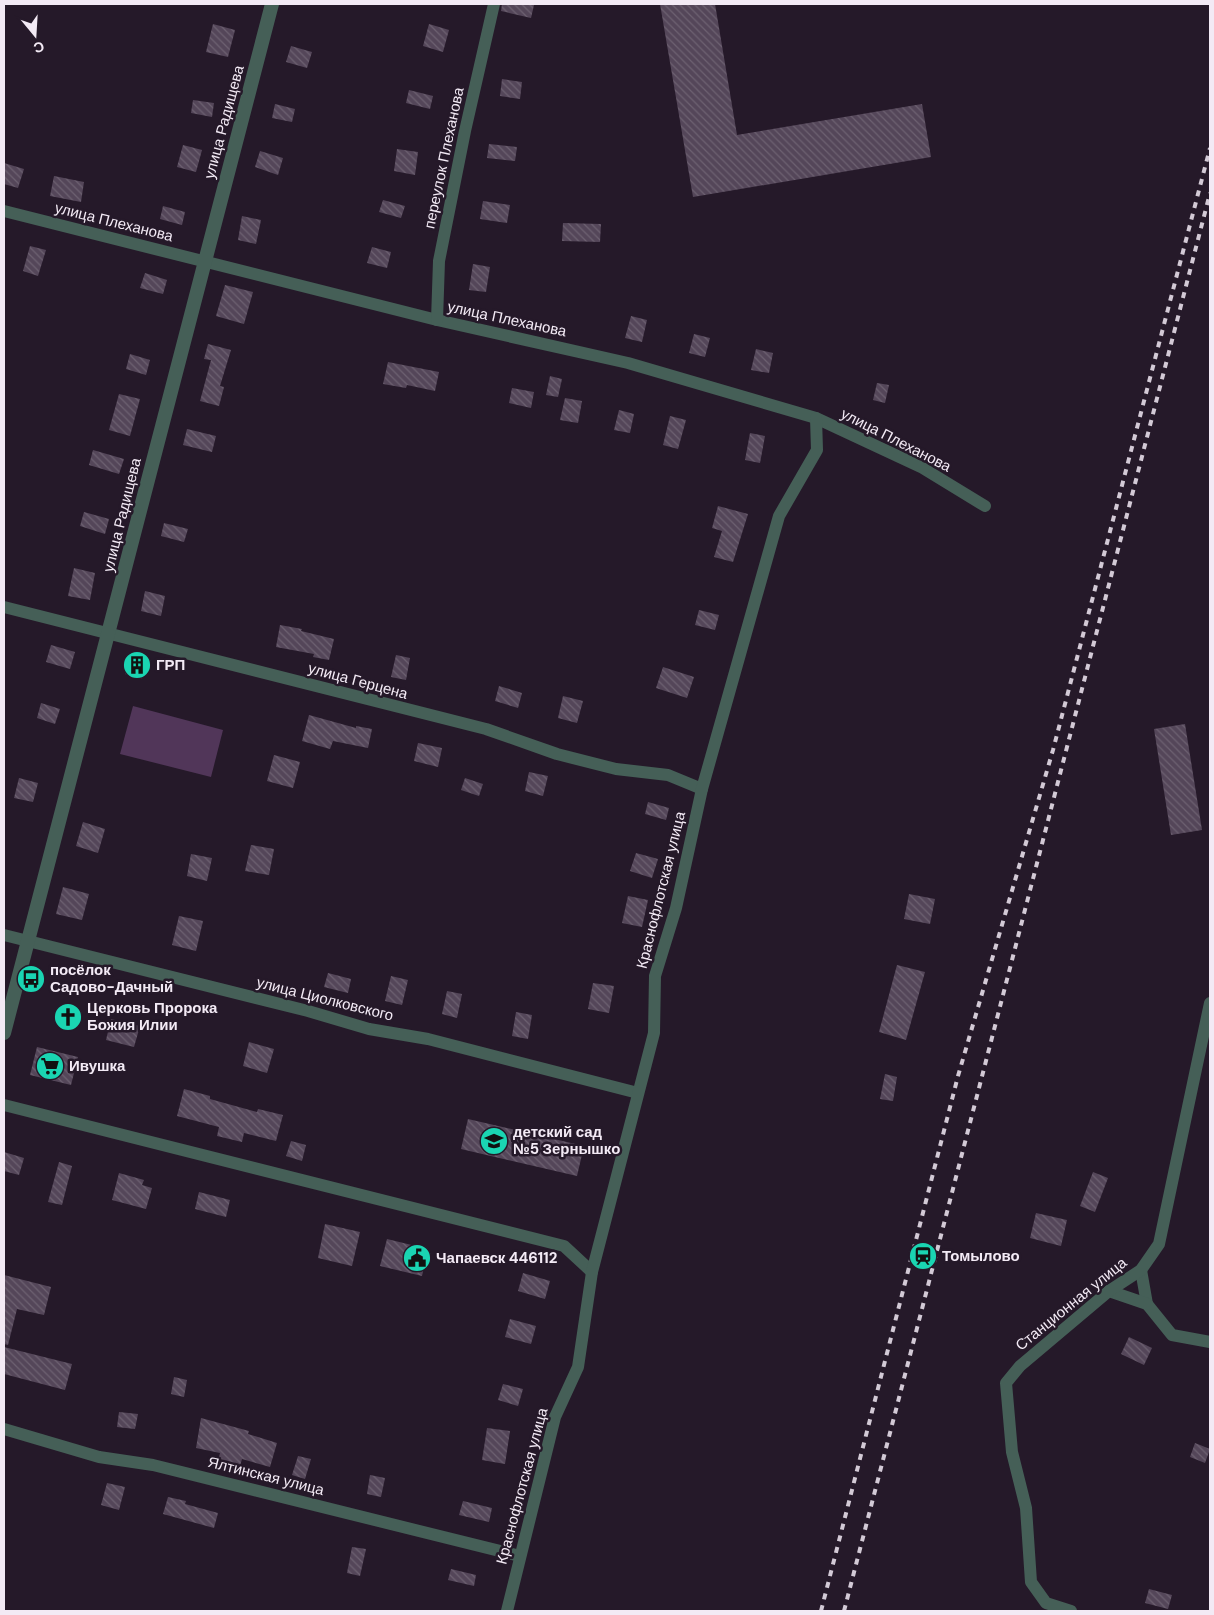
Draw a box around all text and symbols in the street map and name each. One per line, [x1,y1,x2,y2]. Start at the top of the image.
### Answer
north arrow [10,10,60,60]
text: С [31,37,47,57]
street label: улица Радищева [199,62,249,181]
street label: переулок Плеханова [419,85,469,230]
street label: улица Плеханова [53,198,176,247]
street label: улица Плеханова [446,297,569,342]
street label: улица Плеханова [837,404,955,477]
street label: улица Радищева [98,455,146,574]
building icon: ГРП [122,650,152,680]
place label: ГРП [156,655,185,675]
street label: улица Герцена [306,658,411,704]
street label: Краснофлотская улица [632,809,690,971]
place label: посёлок Садово-Дачный [50,960,173,997]
bus stop icon: посёлок Садово-Дачный [16,964,46,994]
street label: улица Циолковского [254,972,396,1026]
place label: Церковь Пророка Божия Илии [87,998,218,1035]
church icon: Церковь Пророка Божия Илии [53,1002,83,1032]
supermarket icon: Ивушка [35,1051,65,1081]
place label: Ивушка [69,1056,126,1076]
place label: детский сад №5 Зернышко [513,1122,620,1159]
school or university icon: детский сад №5 Зернышко [479,1126,509,1156]
station icon: Томылово [908,1241,938,1271]
public building icon: Чапаевск 446112 [402,1243,432,1273]
place label: Томылово [942,1246,1020,1266]
place label: Чапаевск 446112 [436,1248,558,1268]
street label: Станционная улица [1011,1252,1131,1355]
street label: Краснофлотская улица [491,1405,553,1566]
street label: Ялтинская улица [206,1452,327,1500]

